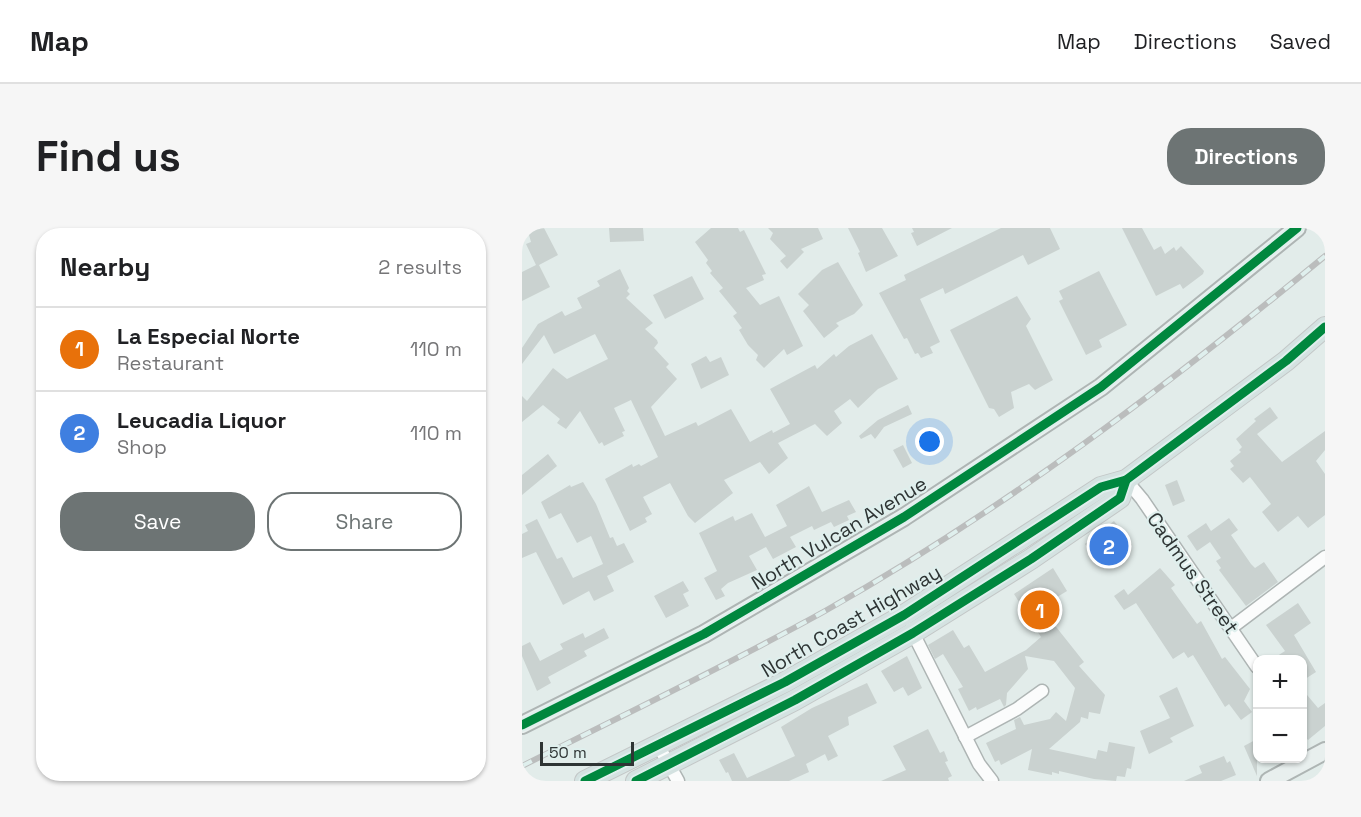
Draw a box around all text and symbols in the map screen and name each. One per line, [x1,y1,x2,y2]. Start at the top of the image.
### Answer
text: Map [30,23,89,59]
text: Map [1057,28,1101,55]
text: Directions [1134,28,1237,55]
text: Saved [1270,28,1331,55]
button: Directions [1167,128,1325,185]
text: Find us [36,130,181,183]
text: Nearby [60,250,150,284]
text: 2 results [378,254,462,280]
text: La Especial Norte [117,322,300,350]
text: 1 [75,336,84,362]
text: 110 m [410,336,462,362]
text: Restaurant [117,350,224,376]
text: Leucadia Liquor [117,406,286,434]
text: 2 [74,420,85,446]
text: 110 m [410,420,462,446]
your location [915,427,944,456]
text: Shop [117,434,167,460]
street label: North Vulcan Avenue [747,470,931,596]
button: Save [60,492,255,551]
button: Share [267,492,462,551]
street label: Cadmus Street [1141,507,1245,639]
pin: 2 [1090,524,1128,568]
street label: North Coast Highway [756,559,946,683]
pin: 1 [1020,588,1060,632]
map controls [1253,655,1307,763]
button: + [1253,655,1307,709]
button: − [1253,709,1307,763]
scale bar [540,739,634,766]
text: 50 m [549,742,587,763]

